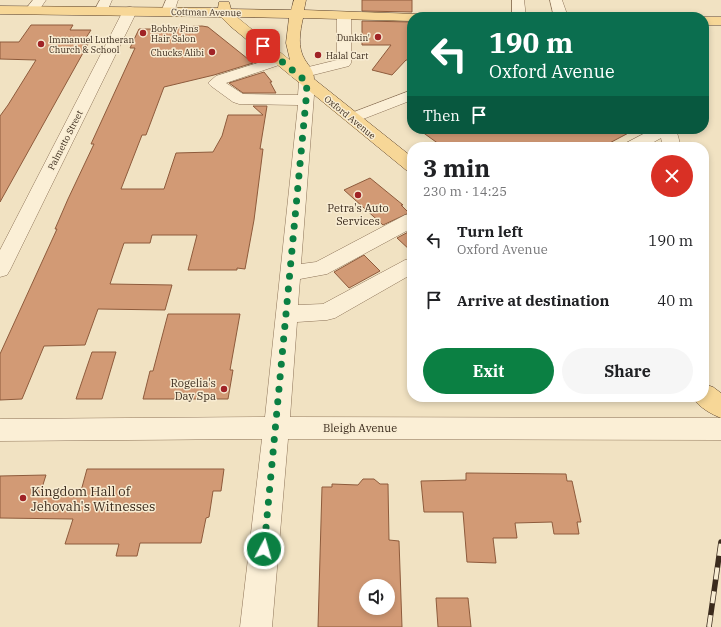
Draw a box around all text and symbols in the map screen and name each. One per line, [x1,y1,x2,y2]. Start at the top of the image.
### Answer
street label: Cottman Avenue [171,6,241,18]
place label: Bobby Pins Hair Salon [151,23,198,44]
text: 190 m [489,24,573,61]
marker: Bobby Pins Hair Salon [138,28,148,38]
icon: left [423,28,475,80]
pin [246,29,280,63]
place label: Dunkin' [337,32,370,43]
marker: Dunkin' [373,32,383,42]
place label: Immanuel Lutheran Church & School [49,34,134,55]
icon: arrive [252,35,274,57]
marker: Immanuel Lutheran Church & School [36,39,46,49]
place label: Chucks Alibi [151,47,204,58]
marker: Chucks Alibi [207,47,217,57]
marker: Halal Cart [313,50,323,60]
place label: Halal Cart [326,50,368,61]
text: Oxford Avenue [489,60,615,83]
street label: Oxford Avenue [322,93,378,141]
icon: arrive [468,104,490,126]
text: Then [423,106,460,125]
street label: Palmetto Street [45,108,85,172]
text: 3 min [423,152,490,184]
button: close [651,155,693,197]
text: 230 m · 14:25 [423,183,507,200]
marker: Petra's Auto Services [353,190,363,200]
place label: Petra's Auto Services [327,201,389,228]
text: Turn left [457,222,523,241]
icon: left [423,229,445,251]
text: 190 m [648,231,693,250]
text: Oxford Avenue [457,241,548,258]
icon: arrive [423,289,445,311]
text: Arrive at destination [457,291,609,310]
text: 40 m [657,291,693,310]
button: Exit [423,348,554,394]
button: Share [562,348,693,394]
place label: Rogelia's Day Spa [171,376,216,403]
marker: Rogelia's Day Spa [219,384,229,394]
street label: Bleigh Avenue [323,421,397,435]
place label: Kingdom Hall of Jehovah's Witnesses [31,483,155,515]
marker: Kingdom Hall of Jehovah's Witnesses [18,493,28,503]
position arrow [243,528,285,570]
map controls [359,579,395,615]
button: sound [359,579,395,615]

